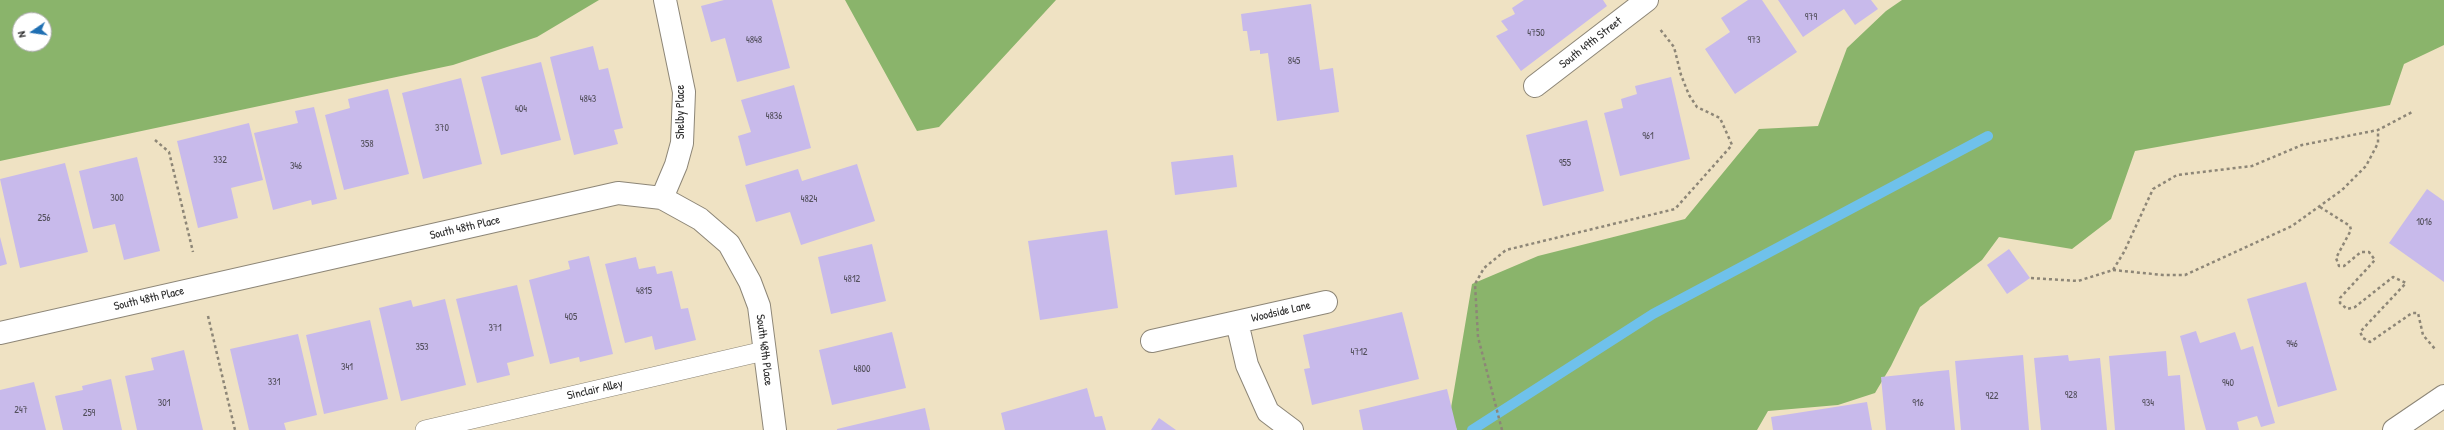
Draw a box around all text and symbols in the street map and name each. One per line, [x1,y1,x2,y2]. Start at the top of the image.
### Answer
house number: 979 [1805,11,1817,23]
north arrow [12,12,52,52]
street label: South 49th Street [1557,14,1625,72]
house number: 4750 [1527,27,1545,39]
text: N [14,30,29,39]
house number: 4848 [746,34,762,46]
house number: 973 [1747,34,1761,46]
house number: 845 [1288,55,1300,67]
street label: Shelby Place [674,85,688,139]
house number: 4843 [580,93,596,105]
house number: 404 [515,103,527,115]
house number: 4836 [766,110,782,122]
house number: 370 [435,122,449,134]
house number: 961 [1642,130,1654,142]
house number: 358 [360,138,374,150]
house number: 332 [213,154,227,166]
house number: 955 [1559,157,1571,169]
house number: 346 [290,160,302,172]
house number: 300 [110,192,124,204]
house number: 4824 [801,193,817,205]
house number: 256 [38,212,50,224]
street label: South 48th Place [428,213,502,243]
house number: 1016 [2416,216,2432,228]
house number: 4812 [844,273,860,285]
street label: South 48th Place [112,284,186,314]
house number: 4815 [636,285,652,297]
street label: Woodside Lane [1250,298,1312,326]
house number: 405 [565,311,577,323]
street label: South 48th Place [752,313,776,387]
house number: 371 [488,322,502,334]
house number: 946 [2286,338,2298,350]
house number: 353 [415,341,429,353]
house number: 4712 [1350,346,1368,358]
house number: 341 [341,361,353,373]
house number: 4800 [853,363,871,375]
house number: 331 [268,376,280,388]
street label: Sinclair Alley [566,377,624,403]
house number: 940 [2222,377,2234,389]
house number: 928 [2065,389,2077,401]
house number: 922 [1985,390,1999,402]
house number: 301 [158,397,170,409]
house number: 916 [1912,397,1924,409]
house number: 934 [2142,397,2154,409]
house number: 247 [14,404,28,416]
house number: 259 [83,407,95,419]

